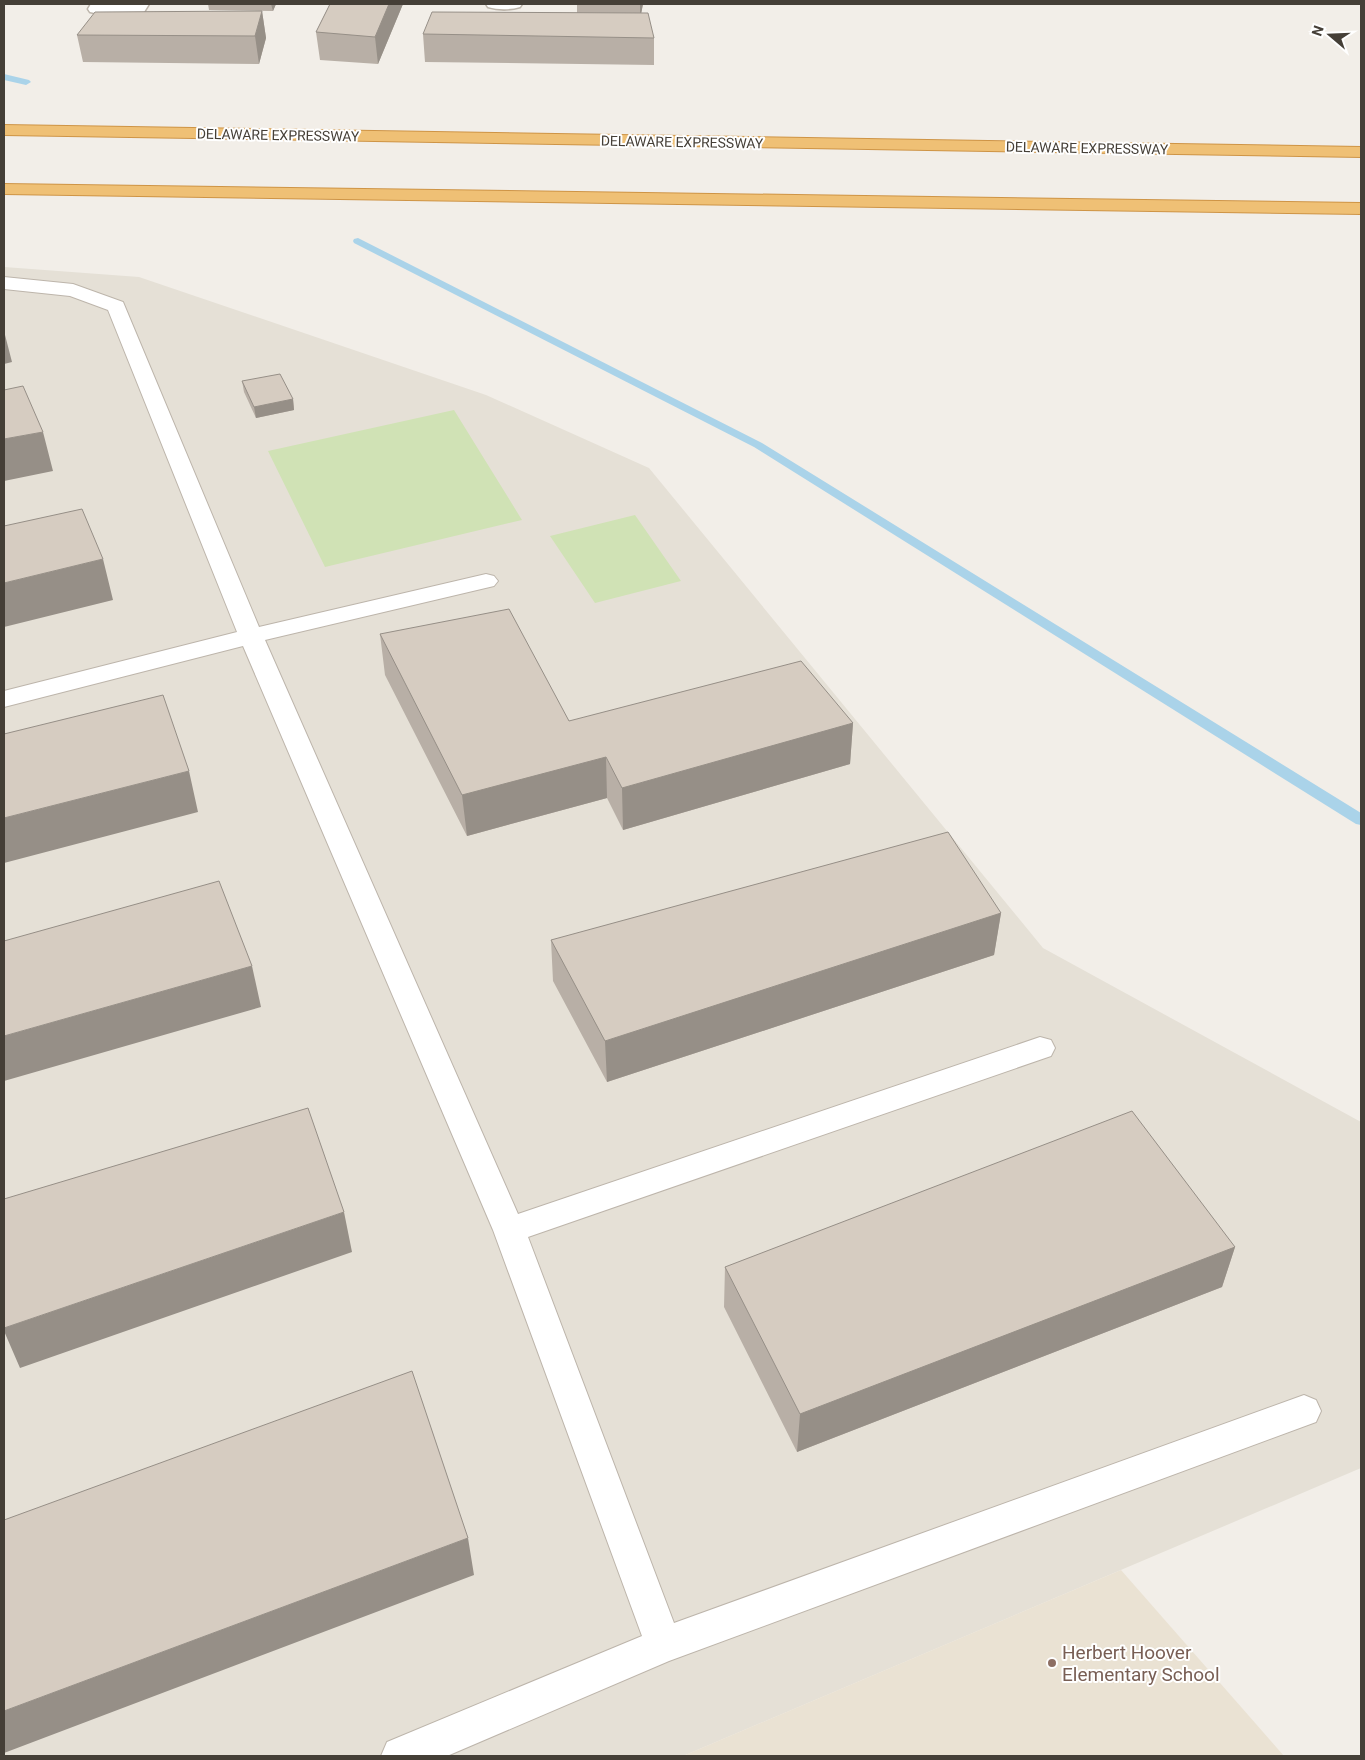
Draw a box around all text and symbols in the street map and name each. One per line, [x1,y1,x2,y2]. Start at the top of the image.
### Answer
north arrow [1305,10,1355,60]
text: N [1309,23,1327,38]
street label: DELAWARE EXPRESSWAY [197,126,360,144]
street label: DELAWARE EXPRESSWAY [601,133,764,151]
street label: DELAWARE EXPRESSWAY [1006,139,1169,157]
place label: Herbert Hoover Elementary School [1062,1641,1220,1686]
marker: Herbert Hoover Elementary School [1046,1657,1058,1669]

